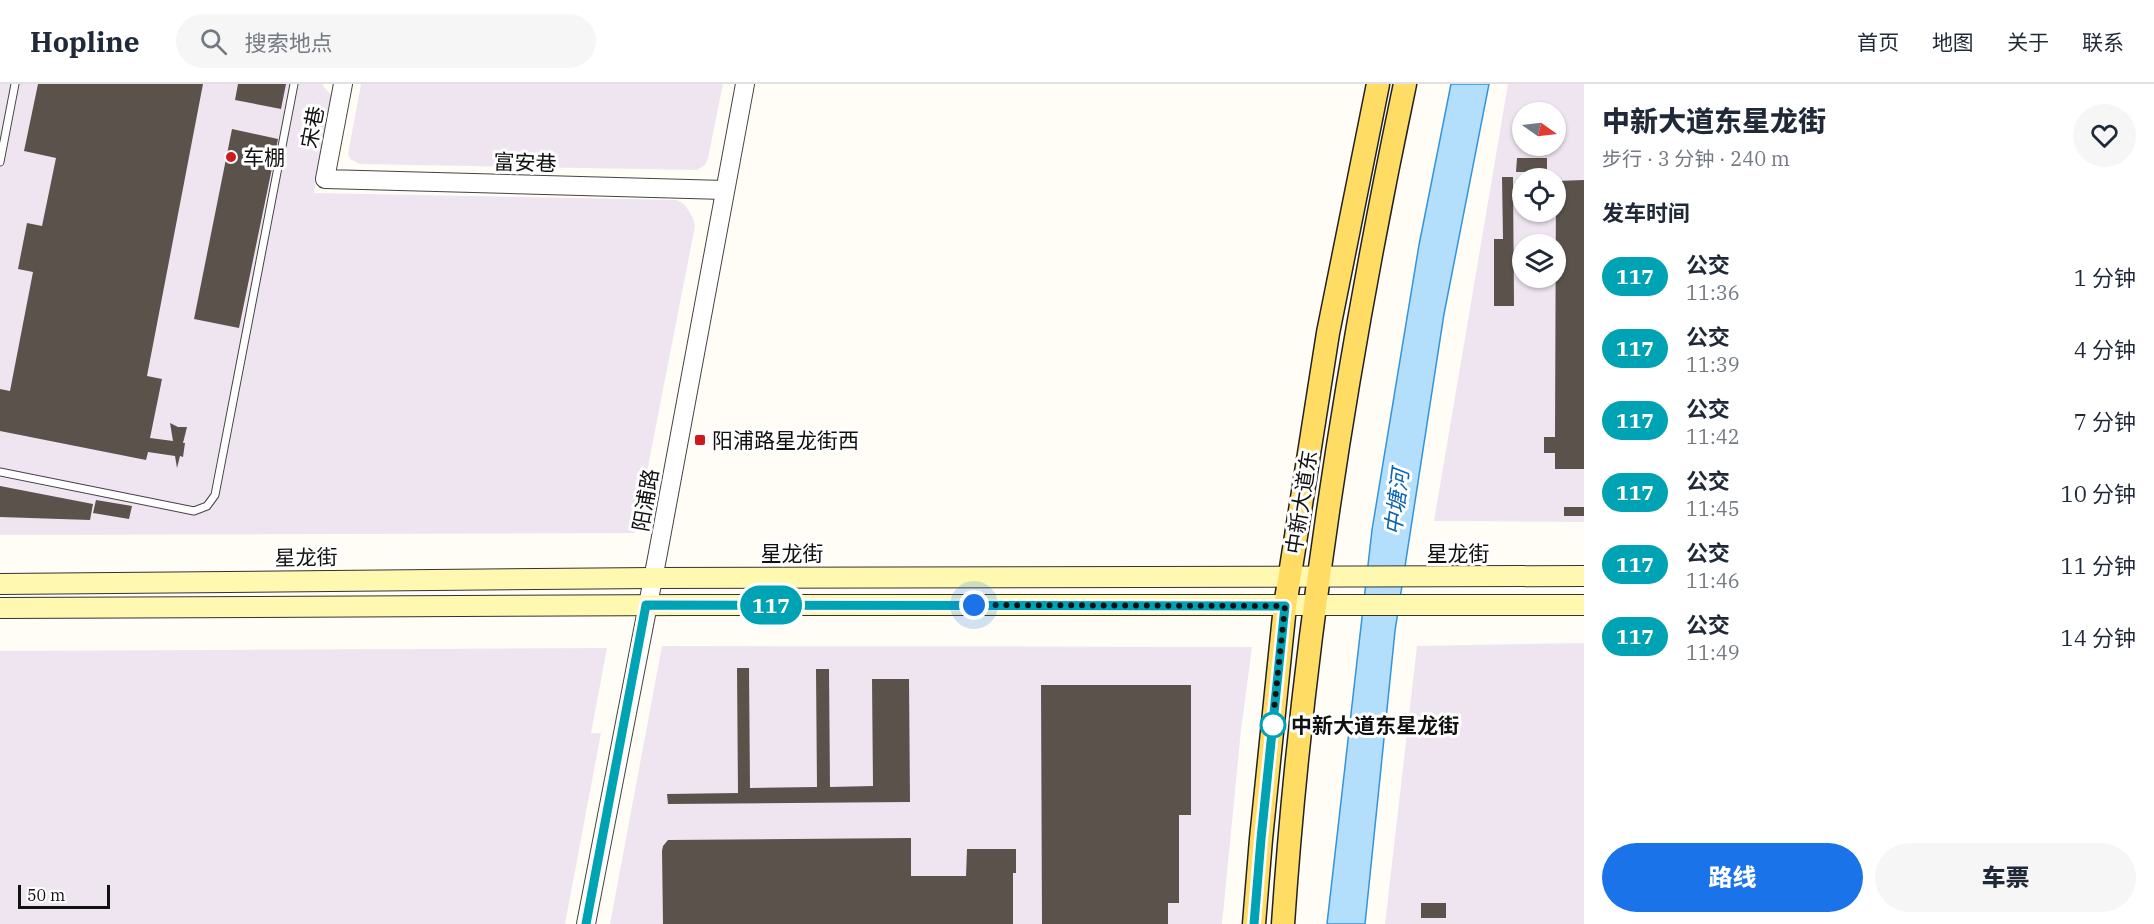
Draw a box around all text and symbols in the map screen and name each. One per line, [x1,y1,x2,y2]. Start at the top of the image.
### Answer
search box [176,14,596,68]
text: Hopline [30,23,140,60]
icon: search [197,25,230,58]
text: 搜索地点 [245,28,333,57]
text: 首页 [1857,28,1899,56]
text: 地图 [1932,28,1974,56]
text: 关于 [2007,28,2049,56]
text: 联系 [2082,28,2124,56]
north arrow [1512,102,1566,156]
map controls [1512,102,1566,288]
text: 中新大道东星龙街 [1602,102,1826,139]
street label: 宋巷 [294,104,330,150]
button: heart [2073,104,2136,167]
place label: 车棚 [243,143,285,171]
text: 步行 · 3 分钟 · 240 m [1602,145,1790,172]
street label: 富安巷 [493,147,557,177]
marker: 车棚 [224,150,238,164]
button: locate [1512,168,1566,222]
text: 发车时间 [1602,198,1690,227]
button: layers [1512,234,1566,288]
text: 公交 [1686,250,1730,279]
text: 117 [1616,262,1654,290]
text: 1 分钟 [2074,263,2136,292]
text: 11:36 [1686,279,1740,306]
text: 公交 [1686,322,1730,351]
text: 117 [1616,334,1654,362]
text: 4 分钟 [2074,335,2136,364]
text: 11:39 [1686,351,1740,378]
text: 公交 [1686,394,1730,423]
text: 117 [1616,406,1654,434]
text: 7 分钟 [2074,407,2136,436]
text: 11:42 [1686,423,1740,450]
place label: 阳浦路星龙街西 [712,426,859,454]
marker: 阳浦路星龙街西 [693,433,707,447]
street label: 中新大道东 [1279,448,1323,556]
water label: 中塘河 [1378,464,1415,537]
text: 公交 [1686,466,1730,495]
street label: 阳浦路 [626,467,664,533]
text: 117 [1616,478,1654,506]
text: 10 分钟 [2060,479,2136,508]
text: 11:45 [1686,495,1740,522]
text: 公交 [1686,538,1730,567]
street label: 星龙街 [761,539,824,567]
street label: 星龙街 [1427,539,1490,567]
street label: 星龙街 [274,542,338,572]
text: 117 [1616,550,1654,578]
text: 11 分钟 [2060,551,2136,580]
text: 11:46 [1686,567,1740,594]
line badge: 117 [736,586,806,624]
your location [959,590,989,620]
text: 117 [752,591,790,619]
text: 公交 [1686,610,1730,639]
text: 117 [1616,622,1654,650]
text: 14 分钟 [2060,623,2136,652]
text: 11:49 [1686,639,1740,666]
place label: 中新大道东星龙街 [1291,711,1459,739]
marker: 中新大道东星龙街 [1260,712,1286,738]
button: 路线 [1602,843,1863,912]
button: 车票 [1875,843,2136,912]
scale bar [18,882,110,910]
text: 50 m [27,885,65,905]

